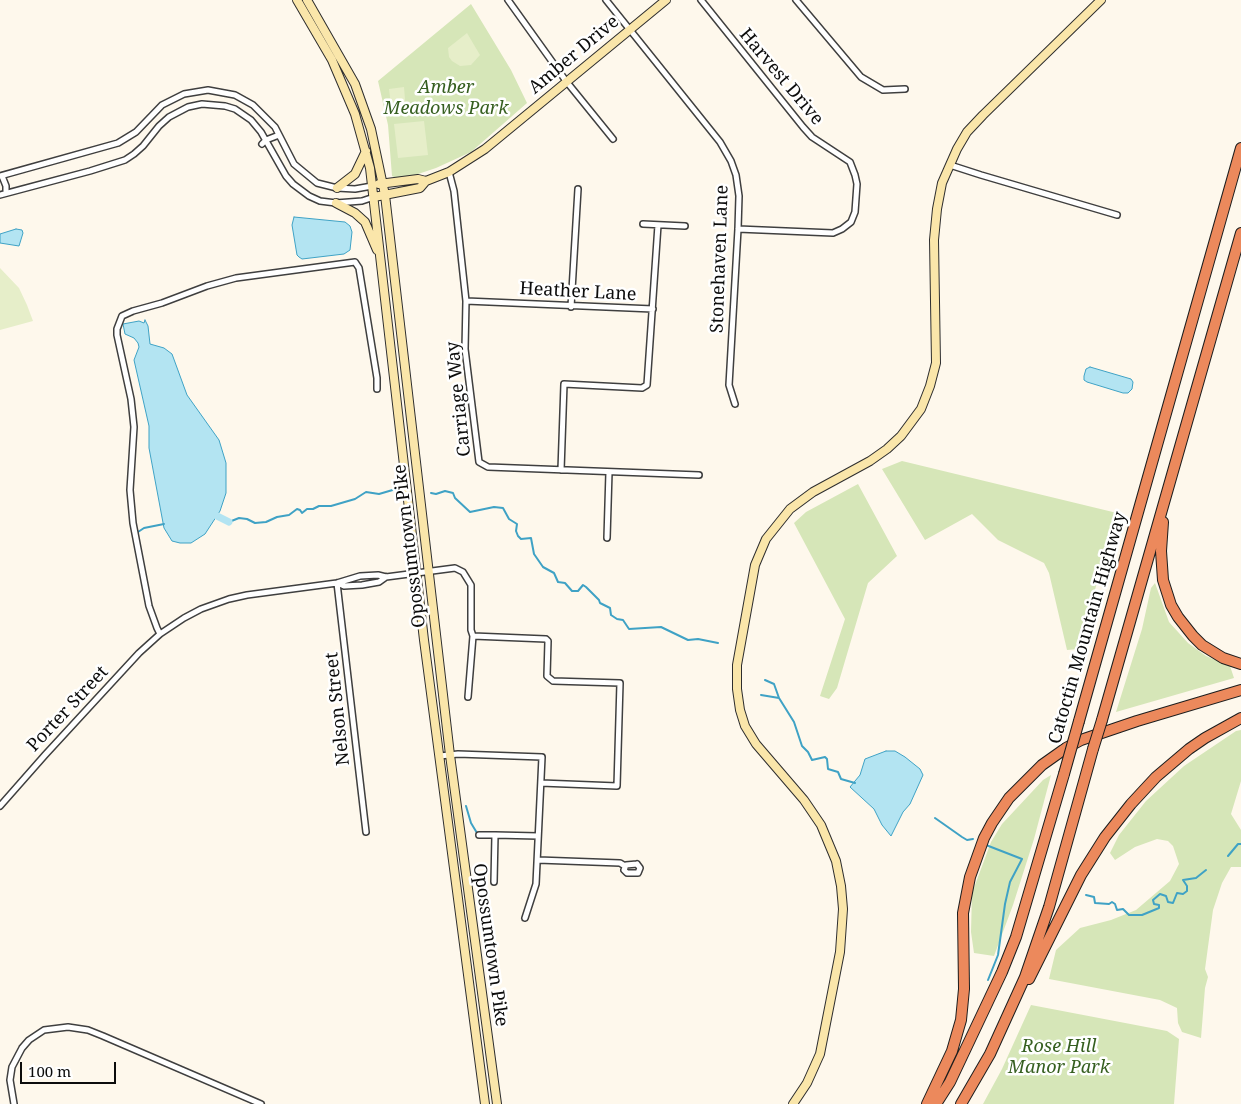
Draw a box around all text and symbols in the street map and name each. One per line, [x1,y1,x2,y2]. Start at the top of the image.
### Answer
street label: Amber Drive [525,11,623,99]
street label: Harvest Drive [734,24,828,130]
park label: Amber Meadows Park [384,77,508,120]
street label: Stonehaven Lane [707,185,733,333]
street label: Heather Lane [519,278,637,306]
street label: Carriage Way [442,340,476,458]
street label: Opossumtown Pike [389,463,431,629]
street label: Catoctin Mountain Highway [1044,509,1132,747]
street label: Nelson Street [321,651,355,767]
street label: Porter Street [23,662,113,756]
street label: Opossumtown Pike [468,862,512,1028]
park label: Rose Hill Manor Park [1008,1036,1110,1078]
scale bar [22,1052,119,1084]
text: 100 m [28,1061,71,1081]

